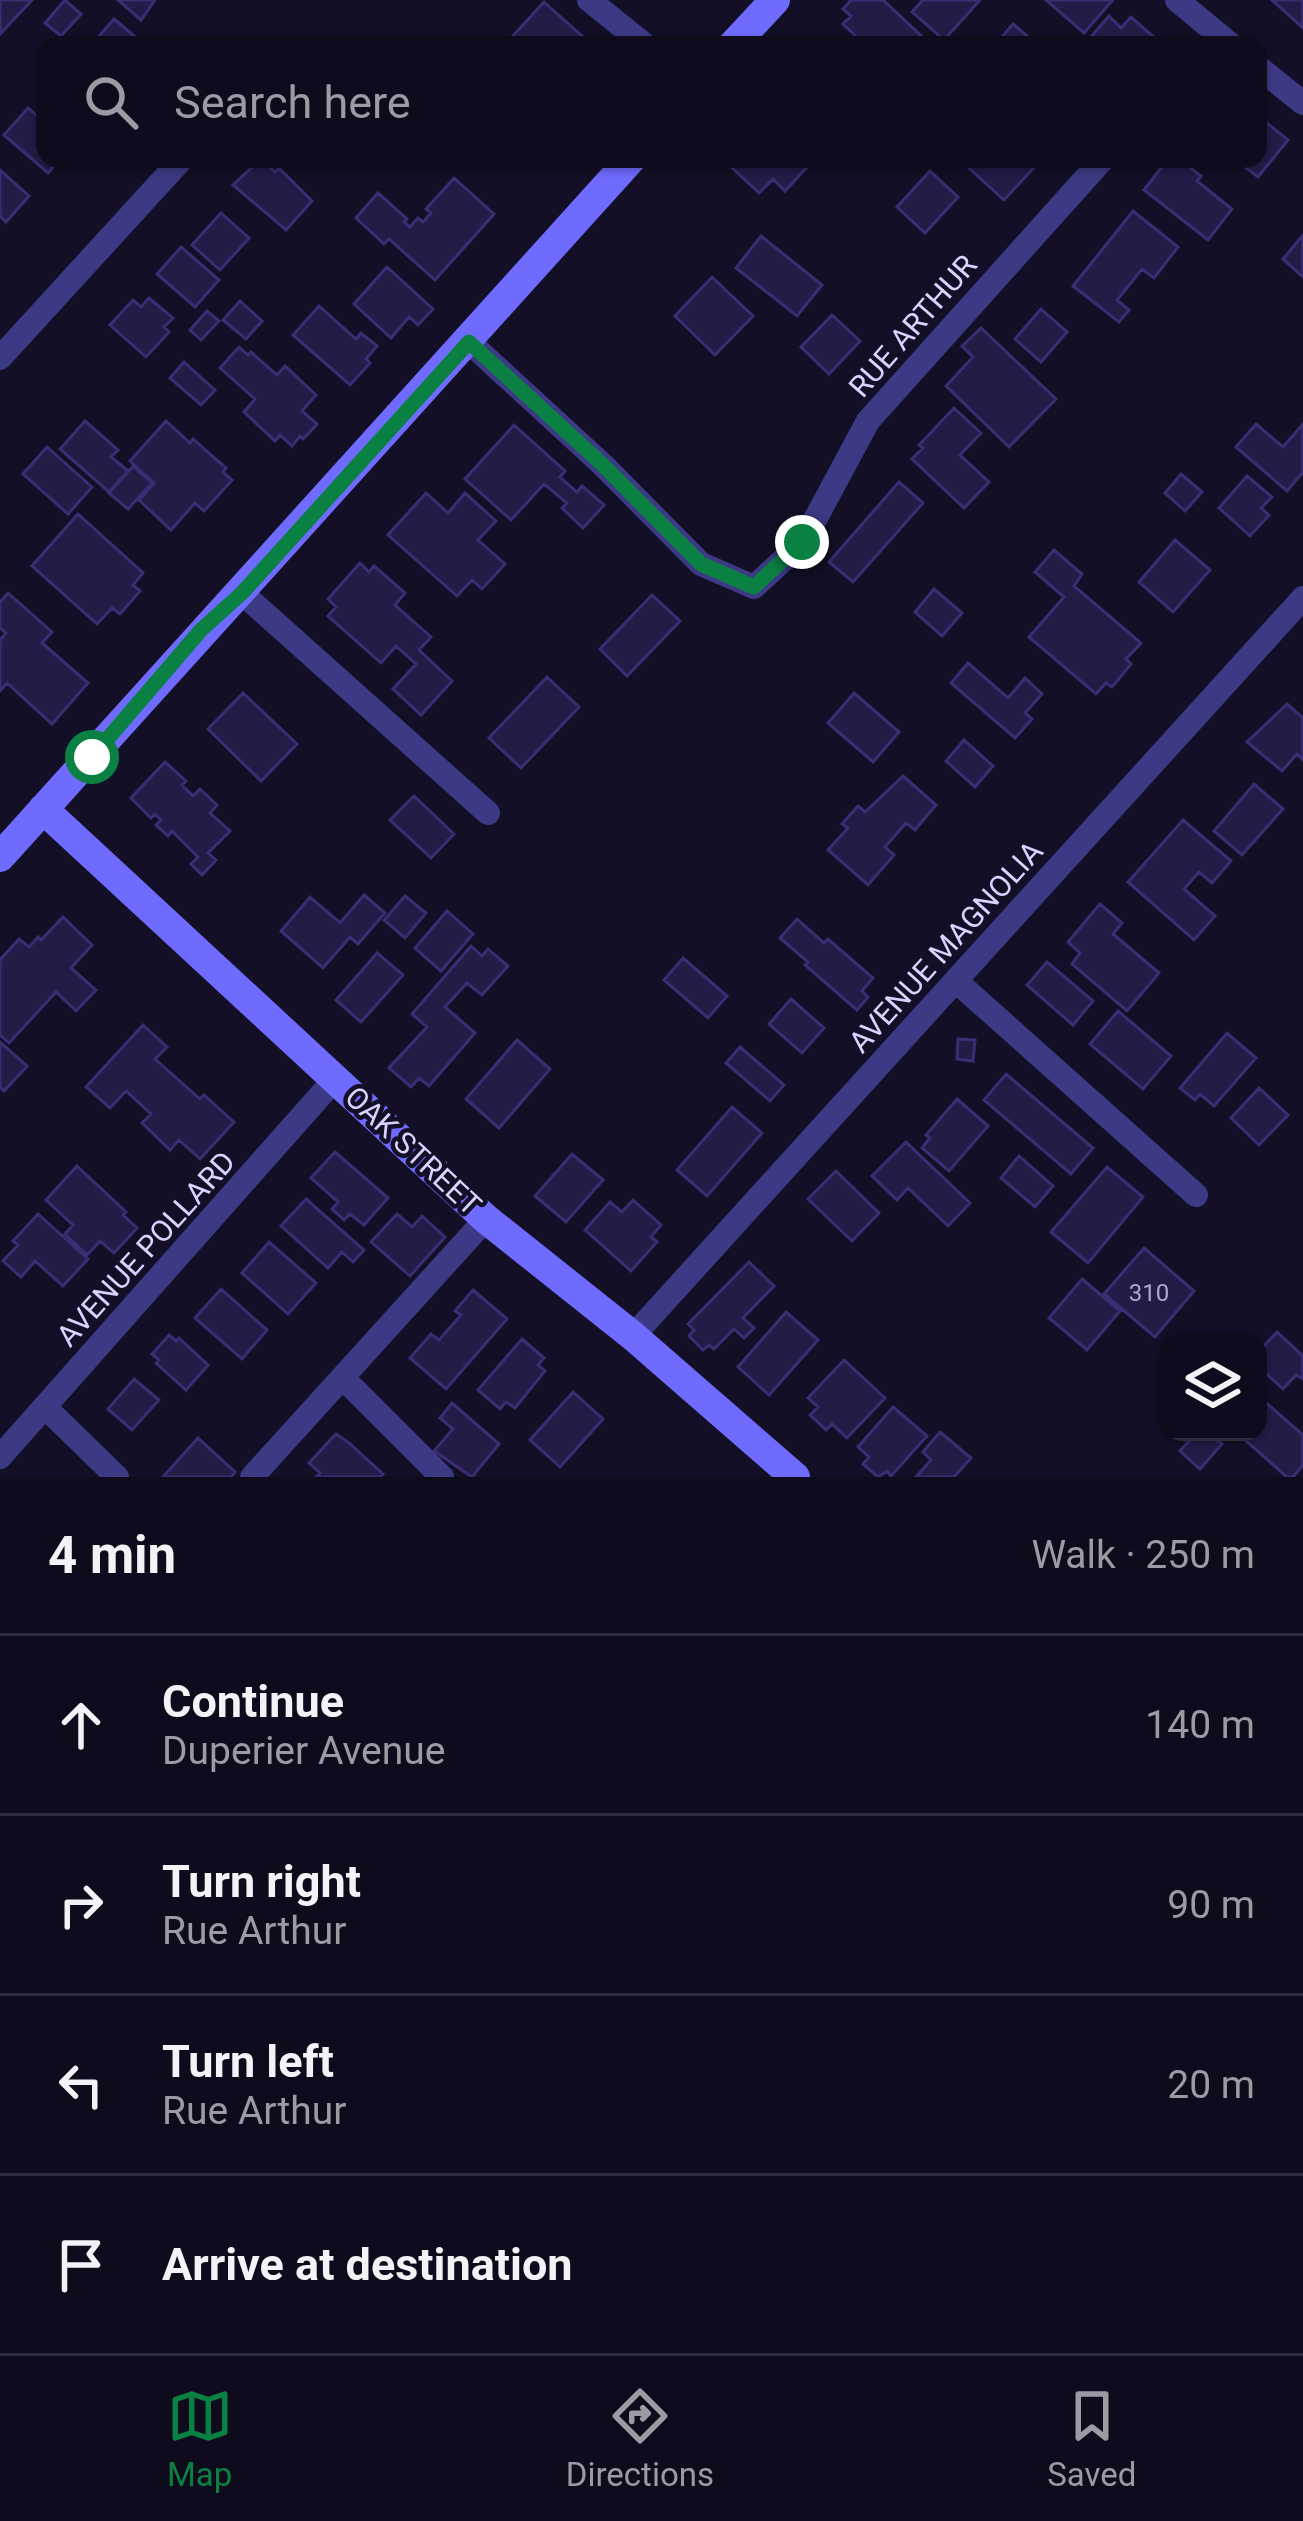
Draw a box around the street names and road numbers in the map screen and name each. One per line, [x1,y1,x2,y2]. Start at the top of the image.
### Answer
street label: RUE ARTHUR [841,248,984,404]
street label: AVENUE MAGNOLIA [842,833,1050,1060]
street label: OAK STREET [338,1079,488,1222]
street label: AVENUE POLLARD [49,1144,242,1353]

